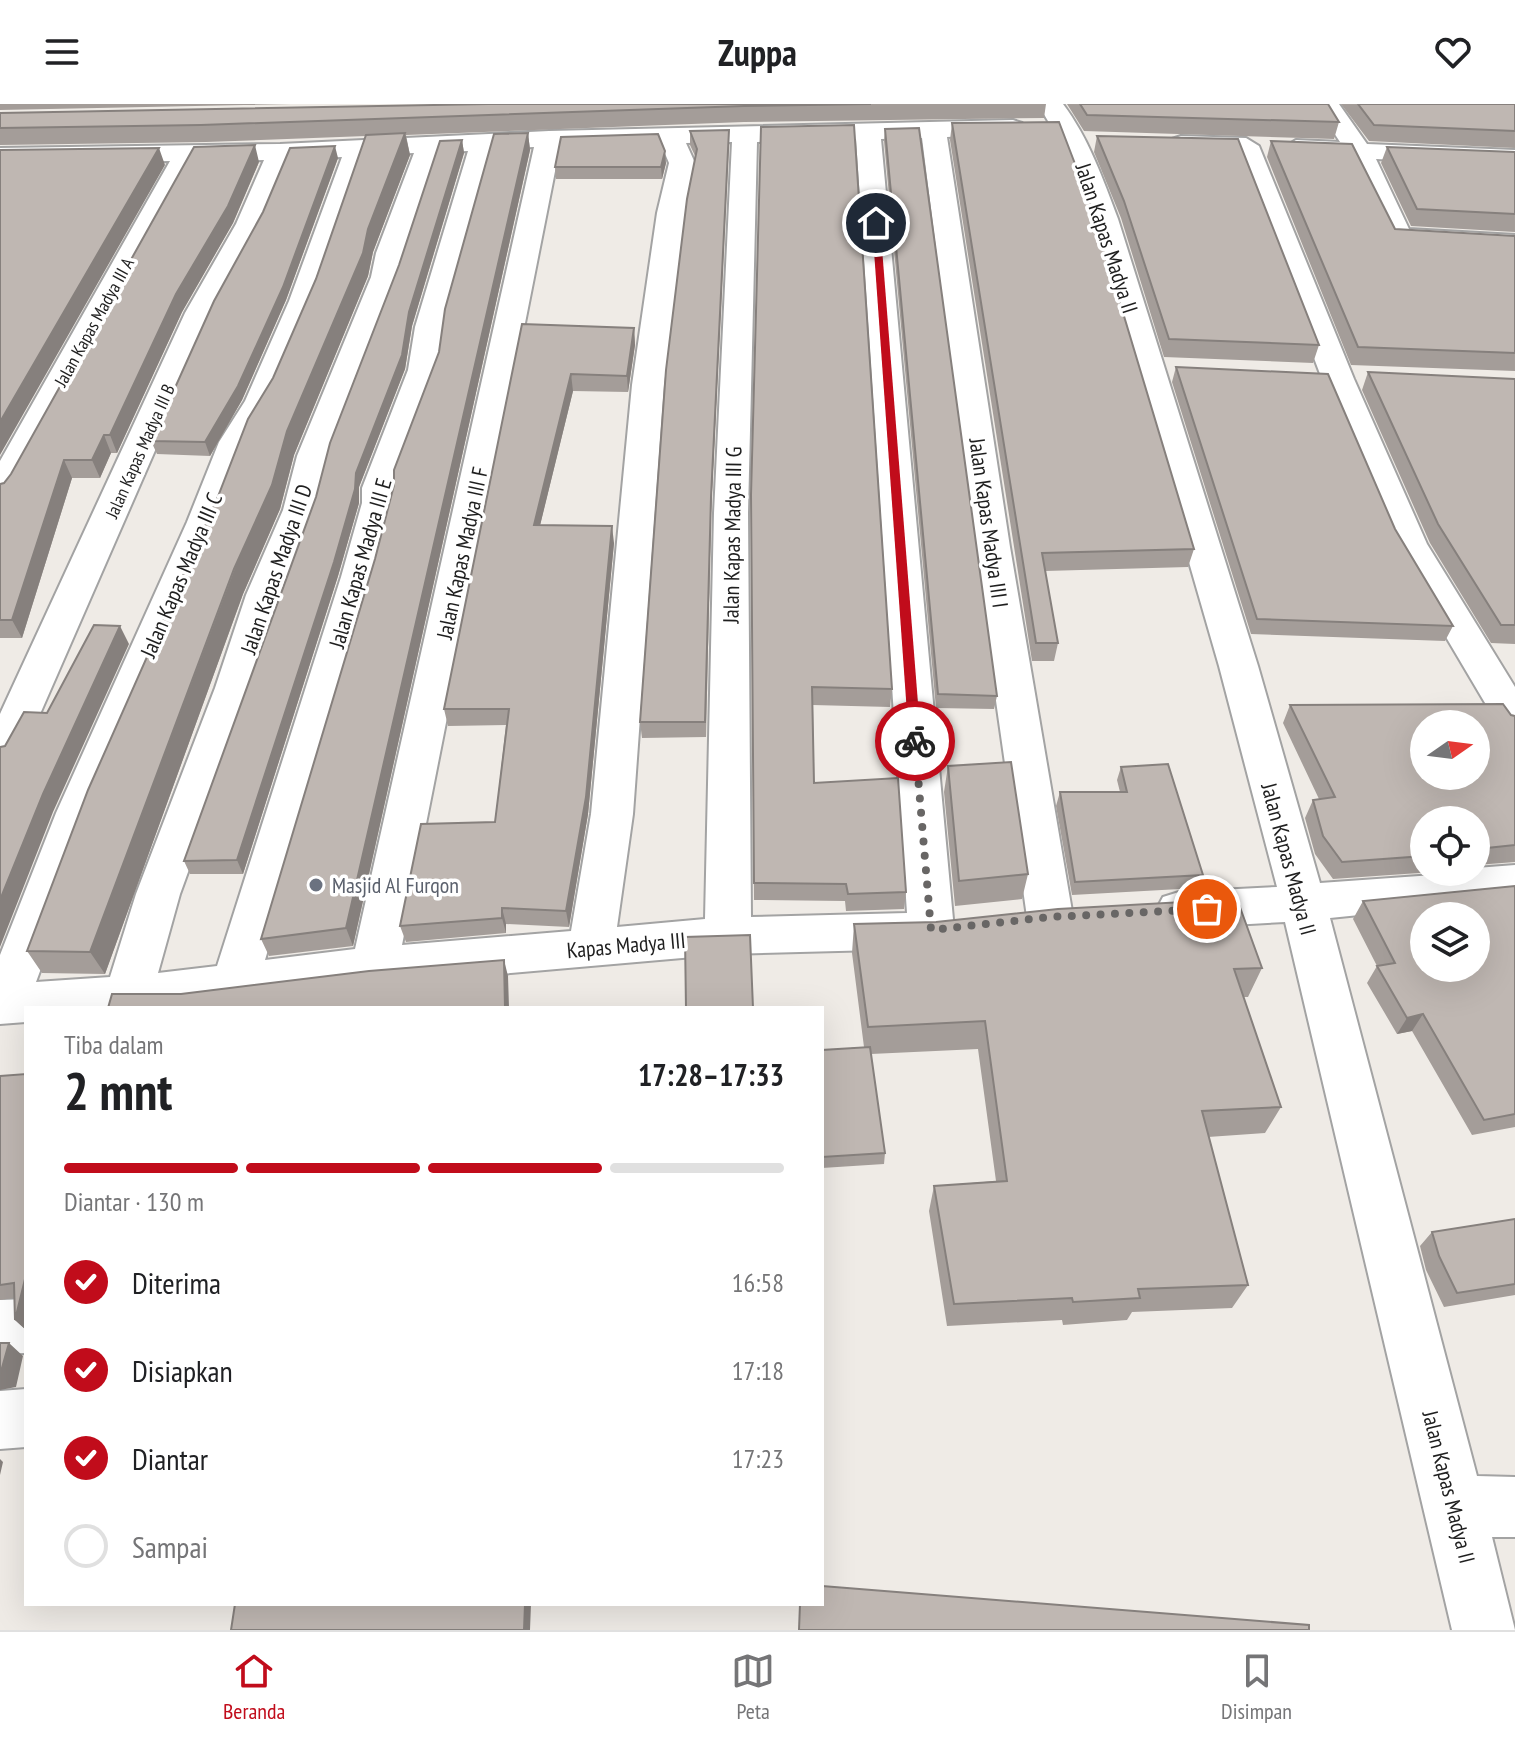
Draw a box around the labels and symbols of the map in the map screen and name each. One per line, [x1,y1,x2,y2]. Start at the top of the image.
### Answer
street label: Jalan Kapas Madya II [1069,158,1144,317]
pin [842,189,910,257]
street label: Jalan Kapas Madya III A [49,253,139,391]
street label: Jalan Kapas Madya III B [100,380,180,523]
street label: Jalan Kapas Madya III I [963,435,1015,610]
street label: Jalan Kapas Madya III G [716,446,748,625]
street label: Jalan Kapas Madya III F [430,464,494,643]
street label: Jalan Kapas Madya III E [322,475,398,652]
street label: Jalan Kapas Madya III D [234,480,318,659]
street label: Jalan Kapas Madya III C [133,488,228,662]
courier [875,701,955,781]
north arrow [1410,710,1490,790]
street label: Jalan Kapas Madya II [1255,779,1323,938]
place label: Masjid Al Furqon [332,871,459,899]
pin [1173,875,1241,943]
marker: Masjid Al Furqon [307,876,325,894]
street label: Kapas Madya III [565,926,687,964]
street label: Jalan Kapas Madya II [1416,1407,1481,1566]

